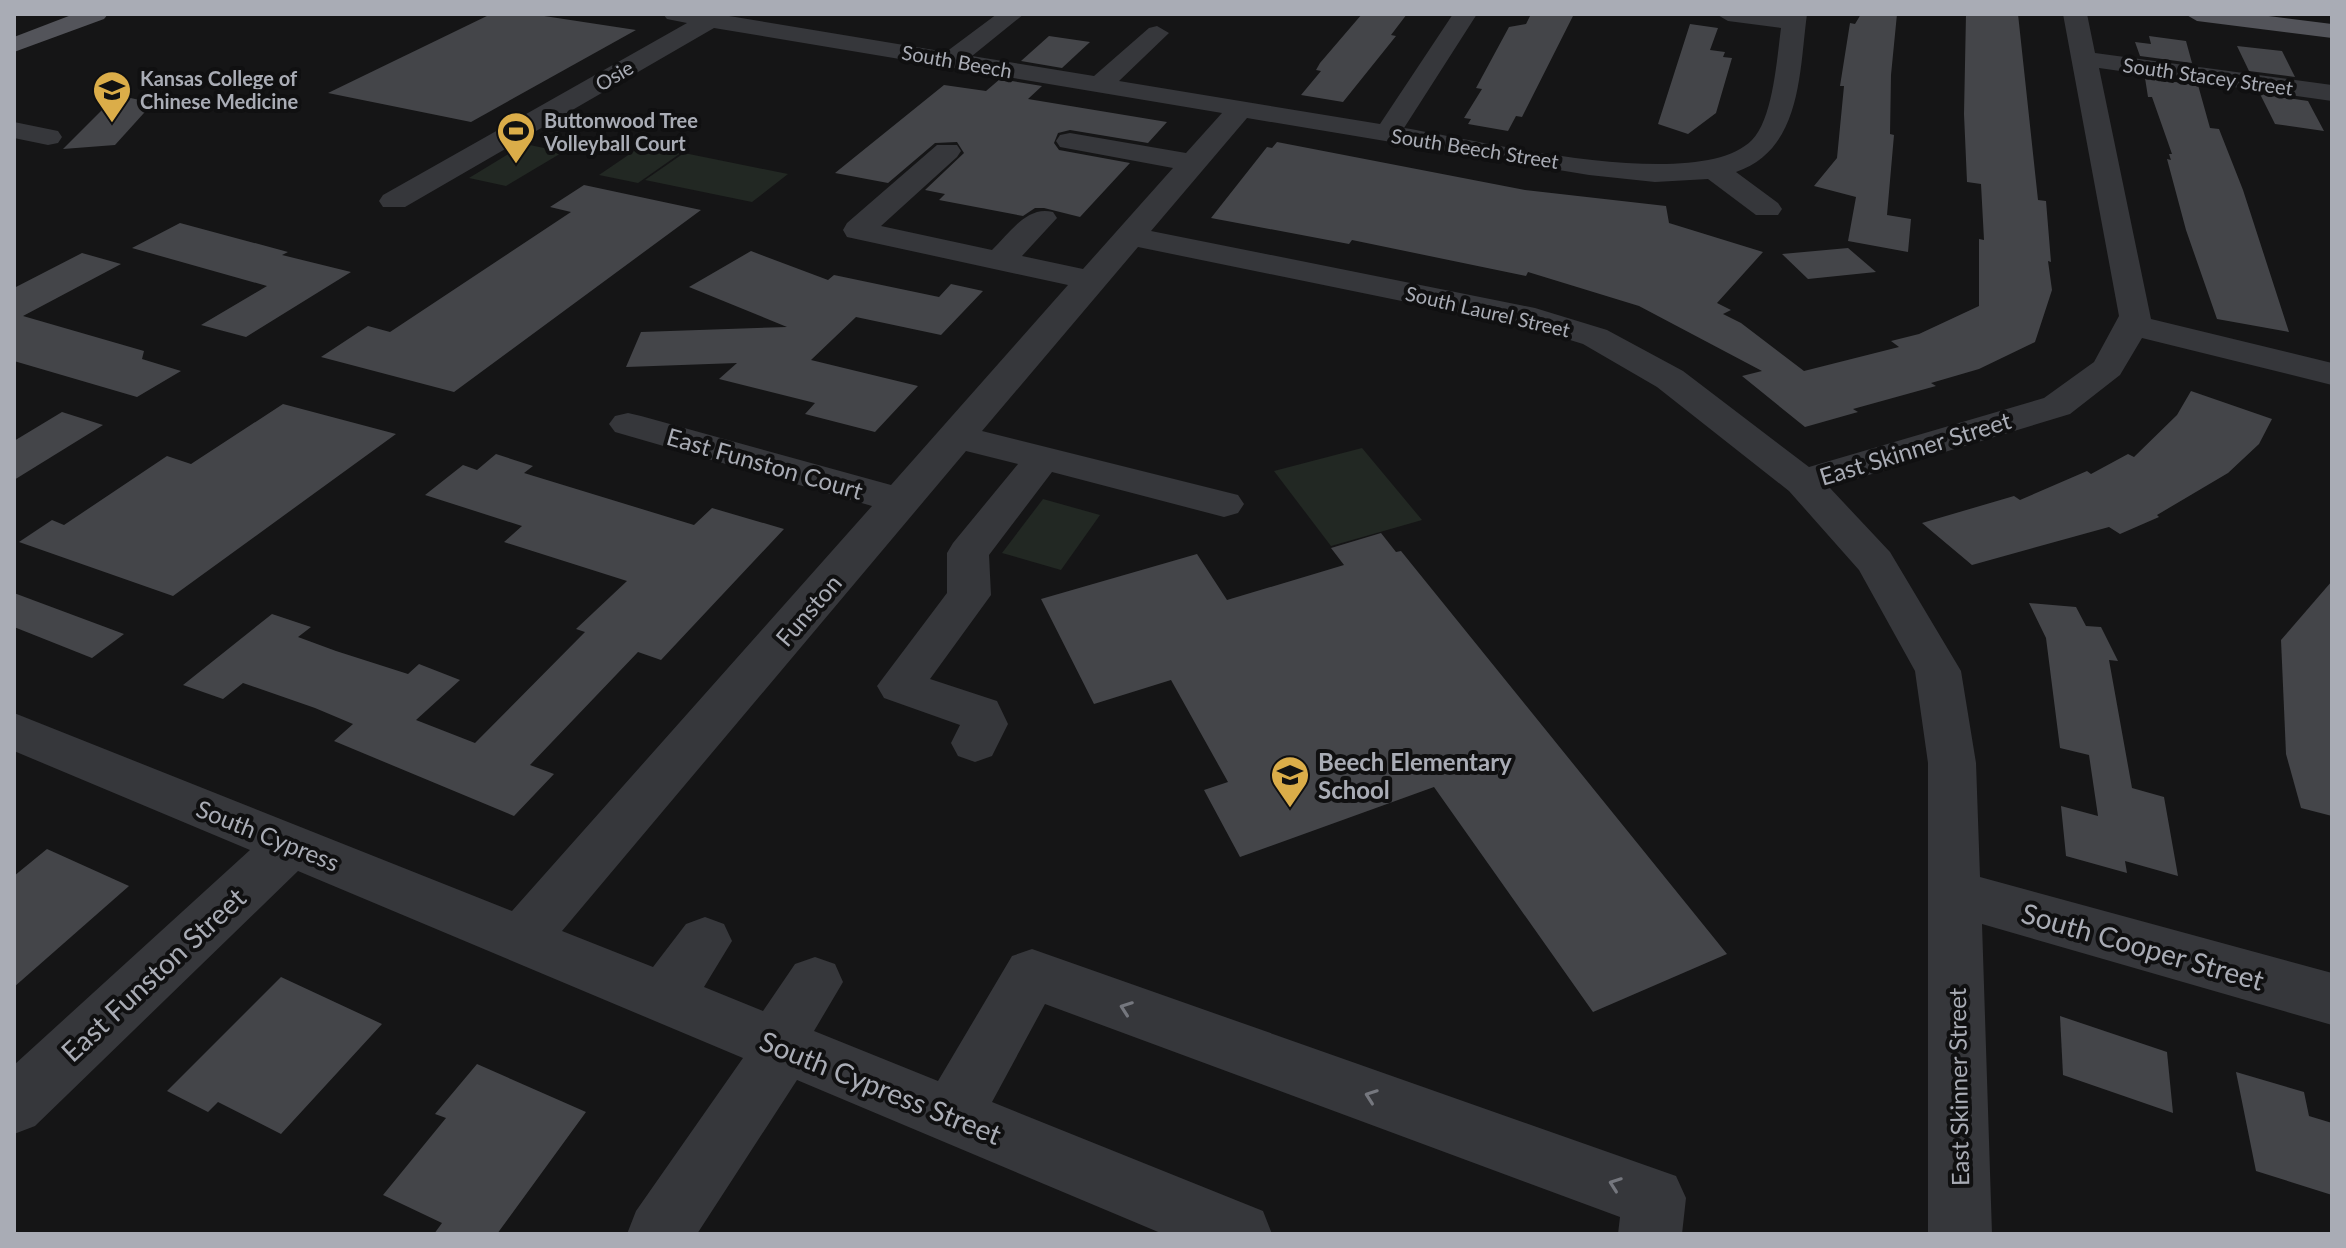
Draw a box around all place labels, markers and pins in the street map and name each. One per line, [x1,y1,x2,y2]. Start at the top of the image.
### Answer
place label: Kansas College of Chinese Medicine [140,66,299,113]
school or university icon: Kansas College of Chinese Medicine [91,69,133,124]
place label: Buttonwood Tree Volleyball Court [543,108,698,155]
sports icon: Buttonwood Tree Volleyball Court [495,110,537,165]
place label: Beech Elementary School [1318,747,1512,804]
school or university icon: Beech Elementary School [1269,754,1311,809]

